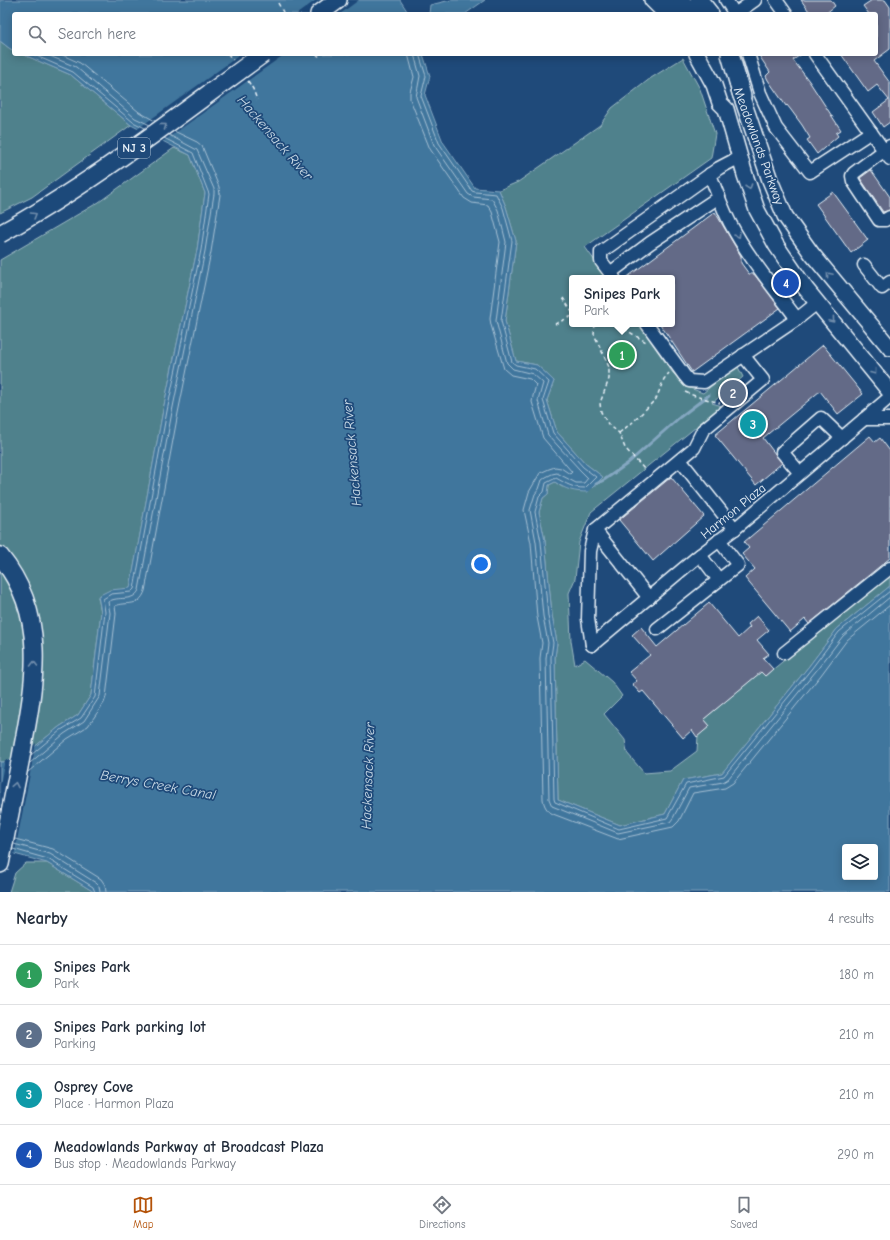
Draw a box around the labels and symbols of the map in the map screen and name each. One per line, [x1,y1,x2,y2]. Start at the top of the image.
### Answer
street label: Meadowlands Parkway [731,85,787,207]
water label: Hackensack River [234,92,317,185]
one-way arrow [160,124,167,131]
road number: NJ 3 [118,138,150,158]
one-way arrow [744,183,753,190]
one-way arrow [30,212,37,219]
one-way arrow [733,231,740,238]
pin: 4 [773,268,799,298]
one-way arrow [827,272,834,280]
one-way arrow [827,315,834,323]
pin: 1 [609,340,635,370]
one-way arrow [870,368,877,375]
pin: 2 [720,378,746,408]
water label: Hackensack River [339,398,365,507]
pin: 3 [740,409,766,439]
street label: Harmon Plaza [697,480,769,542]
your location [471,554,491,574]
one-way arrow [30,661,38,667]
water label: Hackensack River [358,721,378,830]
water label: Berrys Creek Canal [99,766,218,804]
one-way arrow [11,782,19,788]

